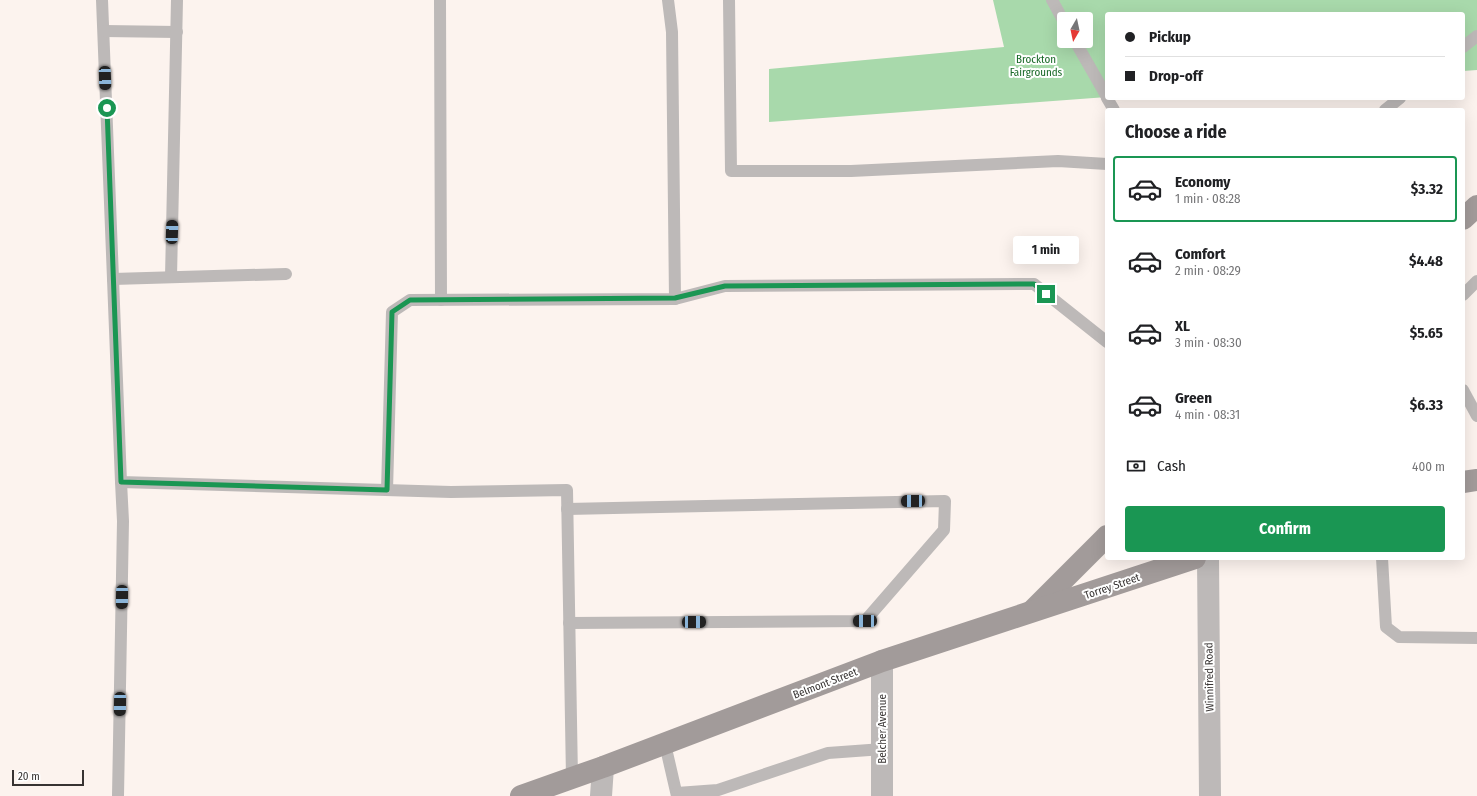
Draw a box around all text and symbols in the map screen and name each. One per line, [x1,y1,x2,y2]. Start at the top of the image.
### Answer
north arrow [1057,12,1093,48]
map controls [1057,12,1093,48]
text: Pickup [1149,28,1191,46]
park label: Brockton Fairgrounds [1010,53,1063,79]
car [99,66,111,90]
text: Drop-off [1149,67,1203,85]
route start [98,99,116,117]
text: Choose a ride [1125,121,1227,143]
icon: car [1127,171,1163,207]
text: Economy [1175,173,1230,191]
text: $3.32 [1411,180,1443,198]
text: 1 min · 08:28 [1175,191,1240,206]
car [166,220,178,244]
callout: 1 min [1013,236,1079,264]
text: 1 min [1032,242,1060,257]
icon: car [1127,243,1163,279]
text: Comfort [1175,245,1226,263]
text: $4.48 [1409,252,1443,270]
text: 2 min · 08:29 [1175,263,1241,278]
route end [1037,285,1055,303]
icon: car [1127,315,1163,351]
text: XL [1175,317,1190,335]
text: $5.65 [1410,324,1443,342]
text: 3 min · 08:30 [1175,335,1242,350]
icon: car [1127,387,1163,423]
text: Green [1175,389,1212,407]
text: $6.33 [1410,396,1443,414]
text: 4 min · 08:31 [1175,407,1240,422]
icon: cash [1125,455,1147,477]
text: Cash [1157,457,1186,475]
text: 400 m [1412,459,1445,474]
car [901,495,925,507]
button: Confirm [1125,506,1445,552]
street label: Torrey Street [1083,571,1142,602]
car [116,585,128,609]
car [853,615,877,627]
car [682,616,706,628]
street label: Winnifred Road [1202,642,1217,712]
street label: Belmont Street [791,665,859,702]
car [114,692,126,716]
street label: Belcher Avenue [876,694,889,764]
scale bar [12,768,84,787]
text: 20 m [18,770,40,783]

